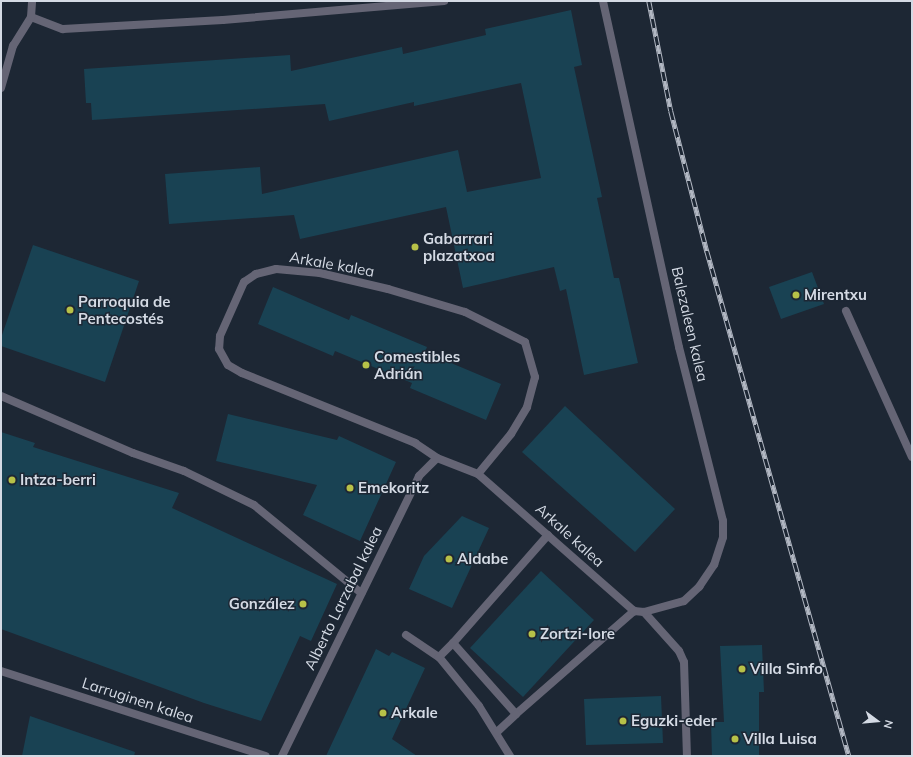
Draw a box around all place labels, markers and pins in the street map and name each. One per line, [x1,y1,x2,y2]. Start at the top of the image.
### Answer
place label: Gabarrari plazatxoa [423,229,495,264]
marker: Gabarrari plazatxoa [410,242,420,252]
place label: Mirentxu [804,286,867,304]
marker: Mirentxu [791,290,801,300]
place label: Parroquia de Pentecostés [78,292,171,327]
marker: Parroquia de Pentecostés [65,305,75,315]
place label: Comestibles Adrián [374,347,460,382]
marker: Comestibles Adrián [361,360,371,370]
place label: Intza-berri [20,471,96,489]
marker: Intza-berri [7,475,17,485]
place label: Emekoritz [358,479,429,497]
marker: Emekoritz [345,483,355,493]
place label: Aldabe [457,550,508,568]
marker: Aldabe [444,554,454,564]
place label: González [229,595,295,613]
marker: González [298,599,308,609]
place label: Zortzi-lore [540,625,615,643]
marker: Zortzi-lore [527,629,537,639]
place label: Villa Sinfo [750,660,823,678]
marker: Villa Sinfo [737,664,747,674]
place label: Arkale [391,704,438,722]
marker: Arkale [378,708,388,718]
place label: Eguzki-eder [631,712,717,730]
marker: Eguzki-eder [618,716,628,726]
place label: Villa Luisa [743,730,817,748]
marker: Villa Luisa [730,734,740,744]

